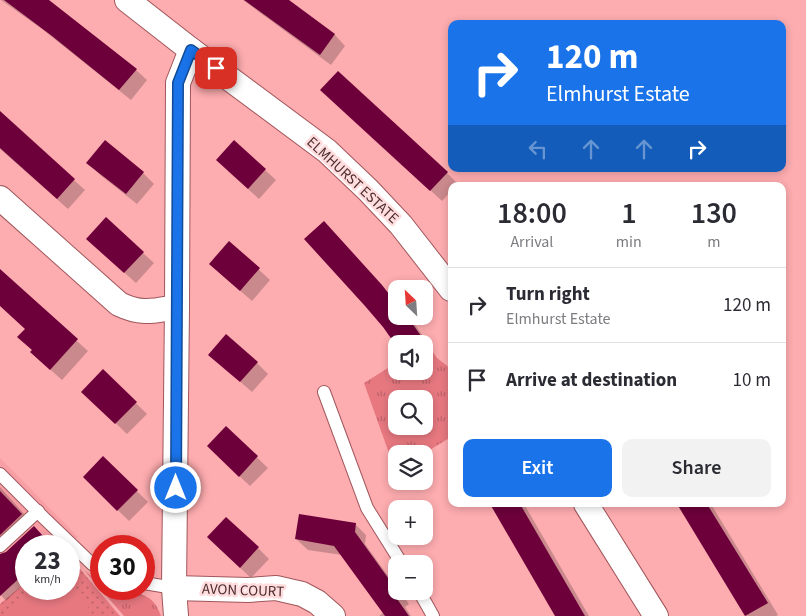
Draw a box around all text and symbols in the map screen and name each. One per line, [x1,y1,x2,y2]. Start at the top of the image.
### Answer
text: 120 m [546,32,638,82]
icon: right [463,40,528,105]
pin [195,47,237,89]
icon: arrive [202,54,230,82]
text: Elmhurst Estate [546,78,690,110]
street label: ELMHURST ESTATE [302,132,403,229]
icon: left [524,135,552,163]
icon: ahead [577,135,605,163]
icon: ahead [630,135,658,163]
icon: right [683,135,711,163]
text: 18:00 [497,192,567,235]
text: 1 [621,192,637,235]
text: 130 [691,192,737,235]
text: Arrival [510,231,553,253]
text: min [616,231,642,253]
text: m [707,231,721,253]
north arrow [388,280,432,325]
map controls [388,280,433,600]
text: Turn right [506,281,590,308]
icon: right [463,291,491,319]
text: 120 m [723,292,771,319]
text: Elmhurst Estate [506,308,611,330]
button: sound [388,335,433,380]
icon: arrive [463,366,491,394]
text: Arrive at destination [506,367,677,394]
text: 10 m [733,367,771,394]
button: search [388,390,433,435]
button: Exit [463,439,612,497]
button: Share [622,439,771,497]
button: layers [388,445,433,490]
position arrow [149,461,201,513]
button: + [388,500,433,545]
speed limit sign: 30 [90,535,155,600]
text: 23 [34,543,61,579]
button: − [388,555,433,600]
text: km/h [34,571,61,588]
street label: AVON COURT [201,579,284,602]

